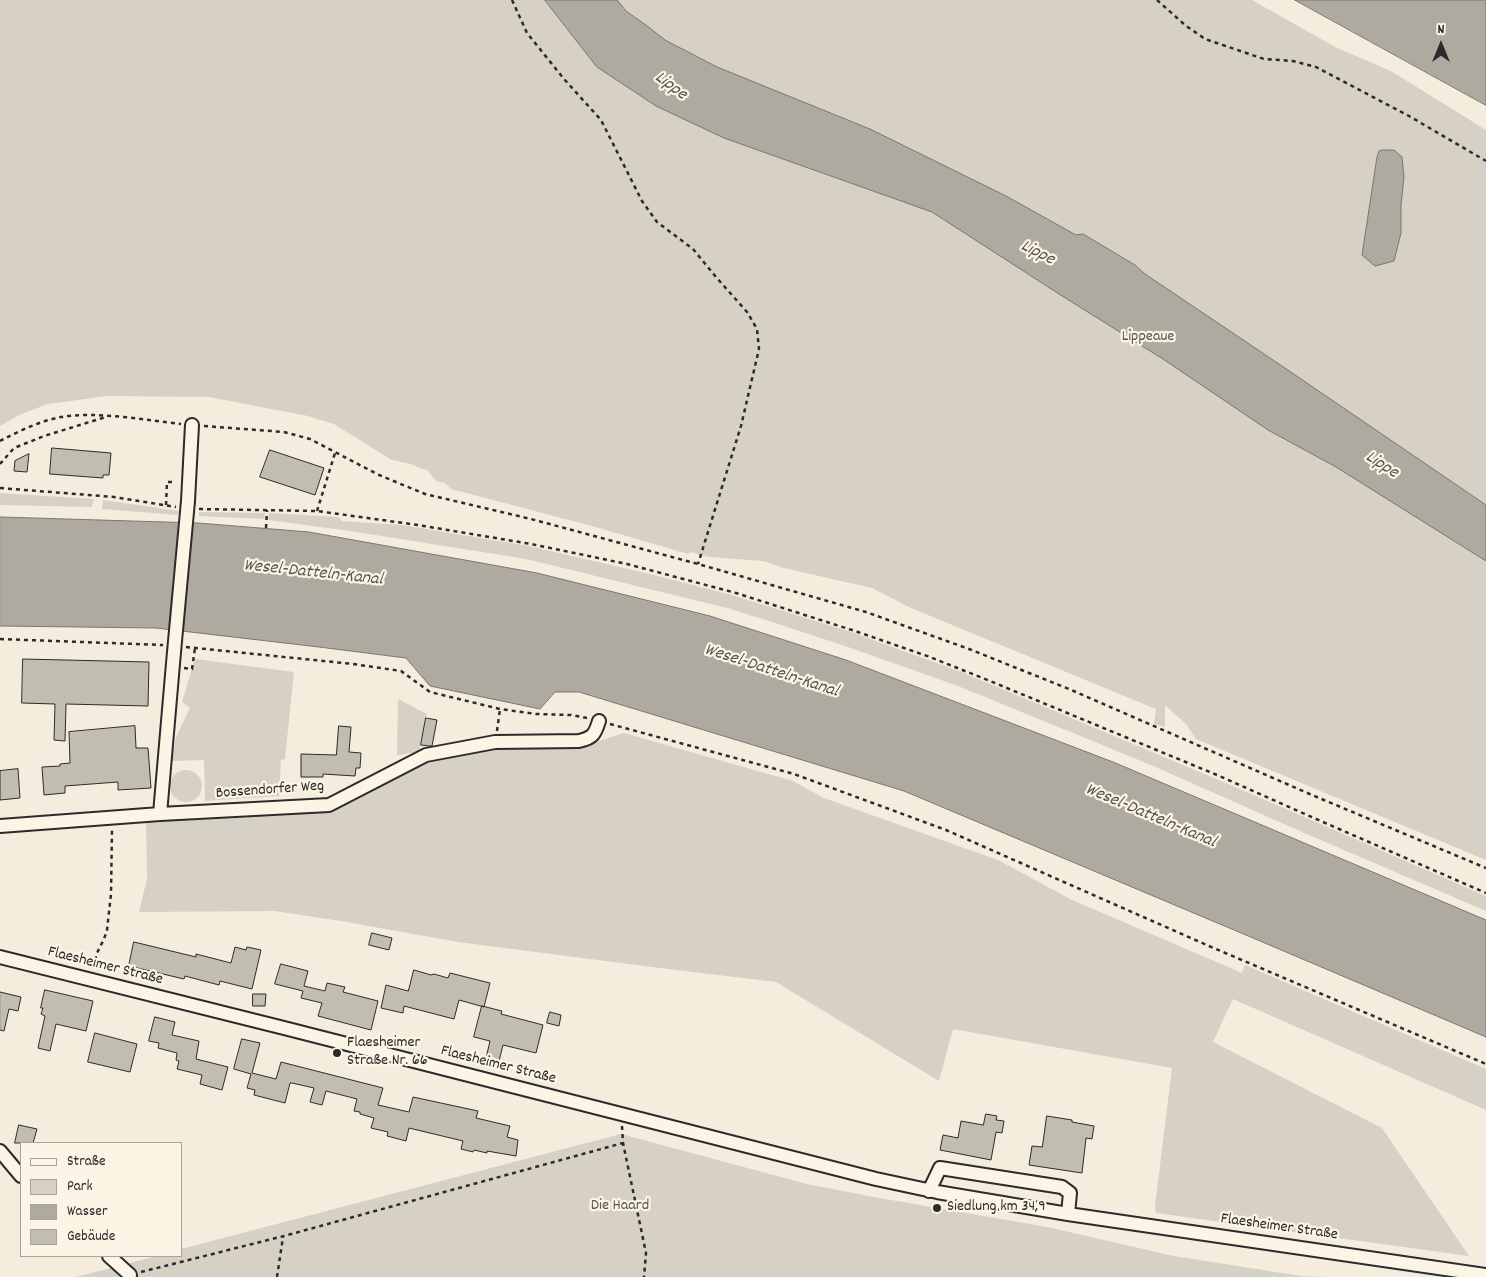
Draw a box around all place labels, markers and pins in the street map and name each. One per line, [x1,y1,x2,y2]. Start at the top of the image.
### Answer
place label: Flaesheimer Straße Nr. 66 [347,1034,428,1072]
marker: Flaesheimer Straße Nr. 66 [331,1047,343,1059]
place label: Siedlung km 34,9 [947,1198,1046,1218]
marker: Siedlung km 34,9 [931,1202,943,1214]

